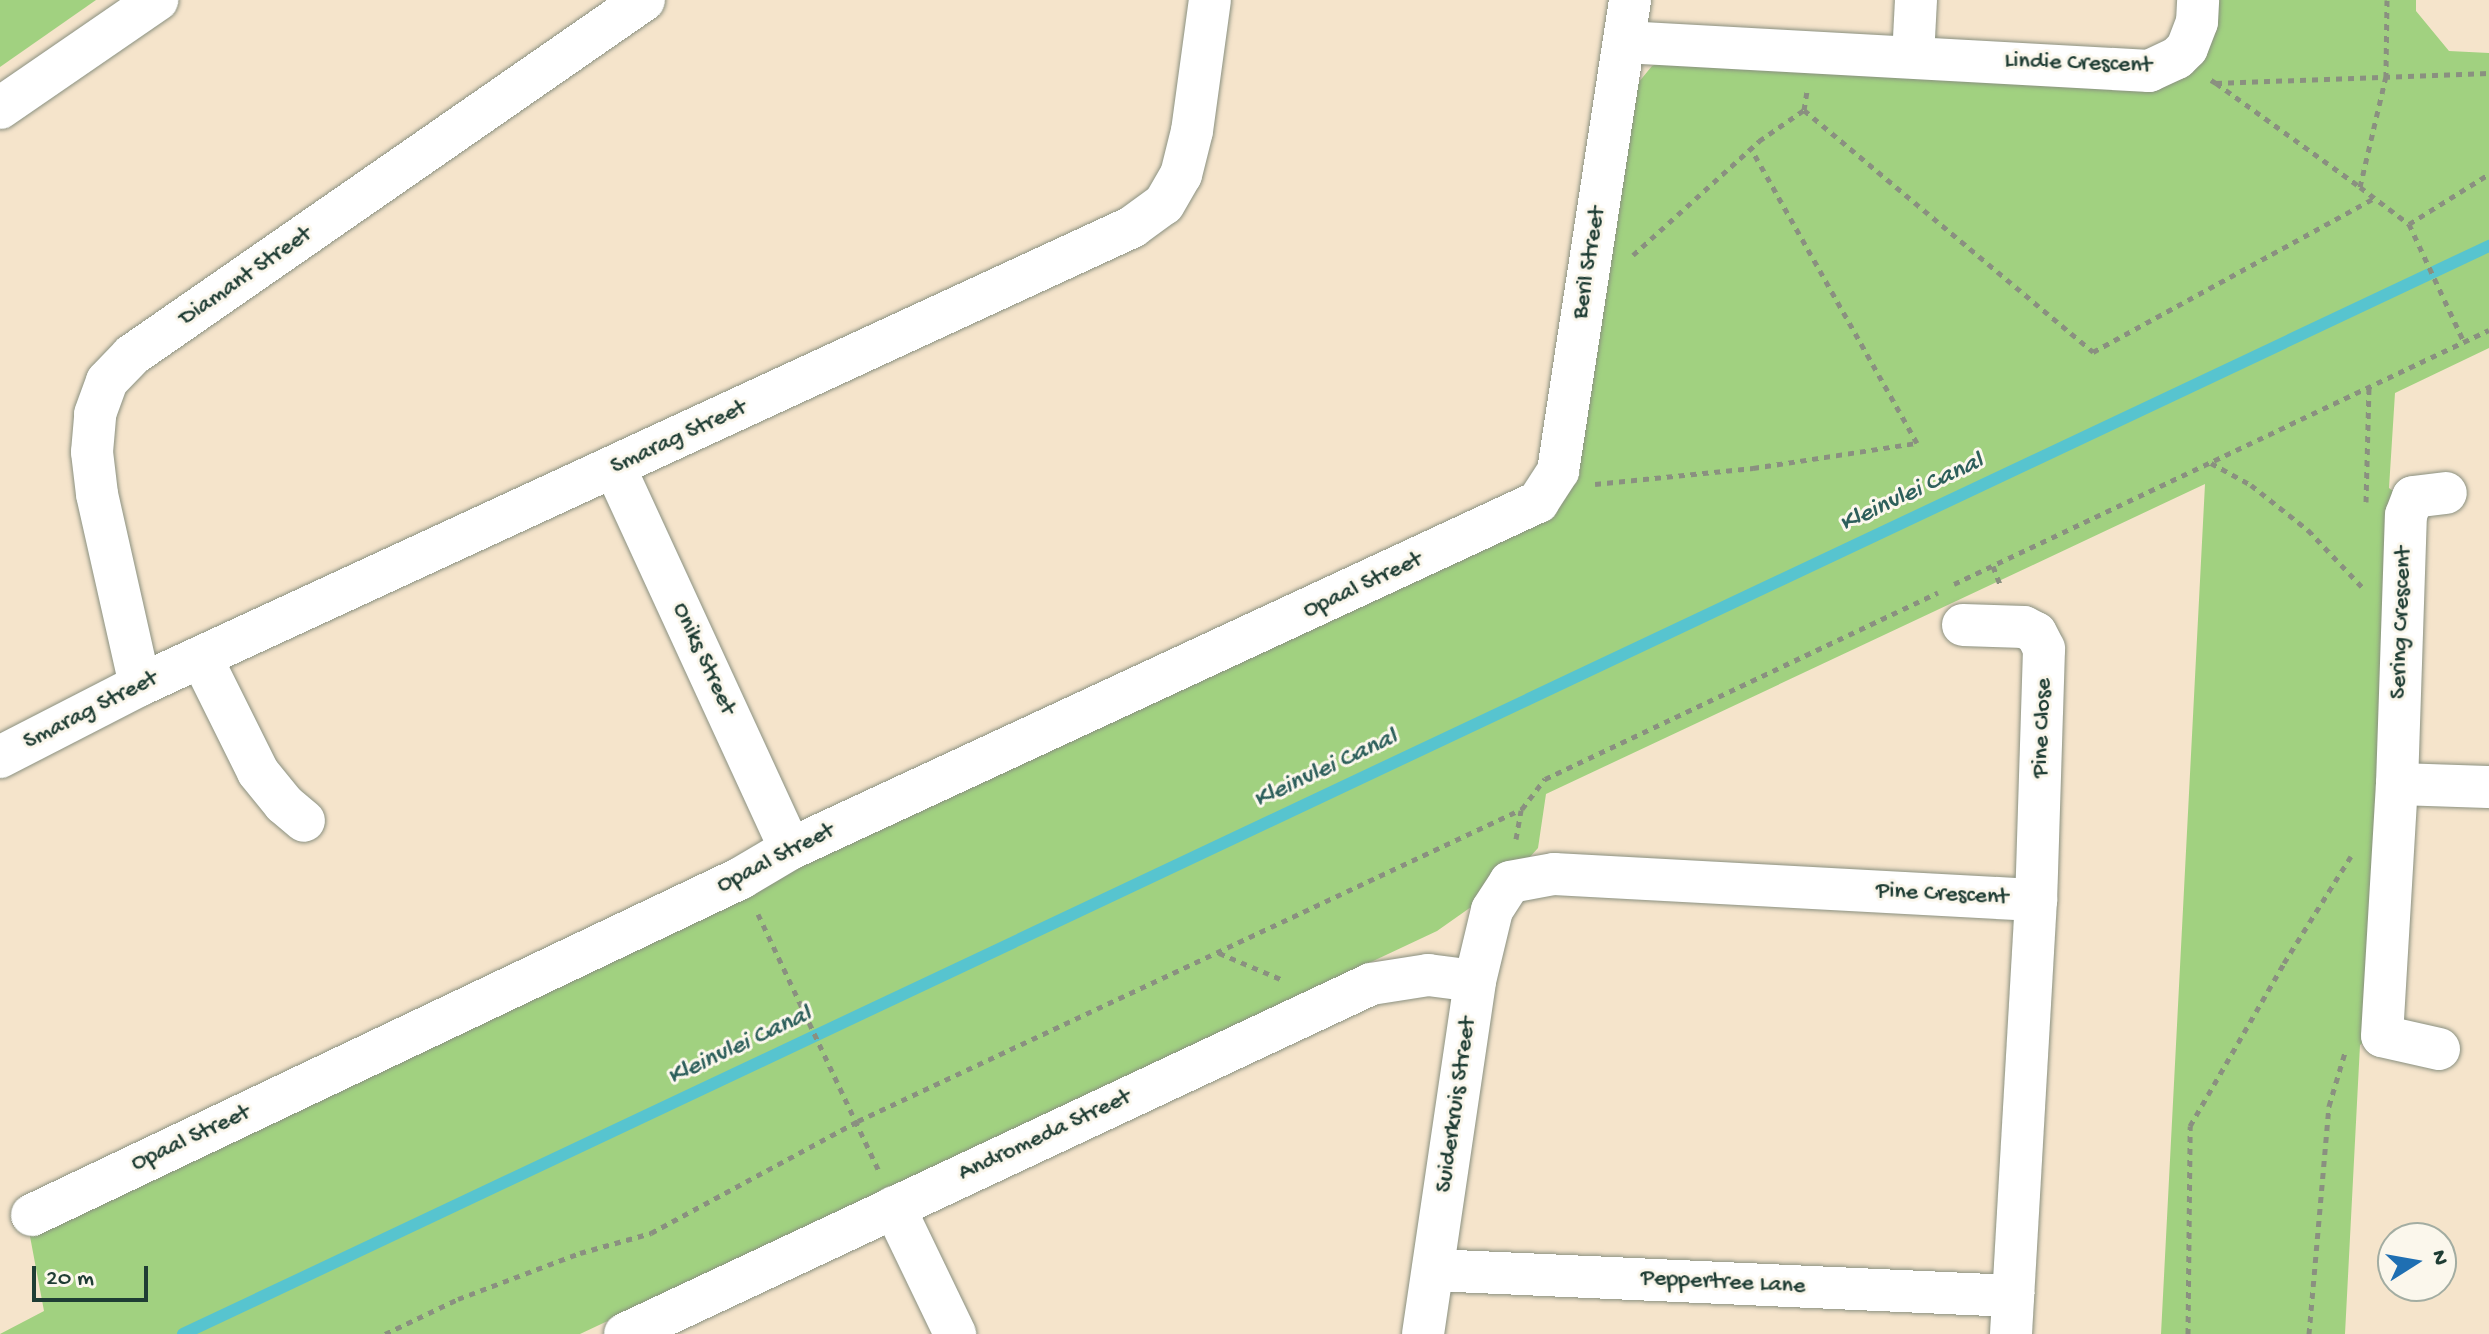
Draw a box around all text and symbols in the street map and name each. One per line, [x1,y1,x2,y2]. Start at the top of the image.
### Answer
street label: Lindie Crescent [2004,47,2152,81]
street label: Beril Street [1567,205,1613,321]
street label: Diamant Street [174,221,318,333]
street label: Smarag Street [606,394,752,482]
water label: Kleinvlei Canal [1835,447,1989,541]
street label: Opaal Street [1299,546,1427,626]
street label: Sering Crescent [2385,546,2419,700]
street label: Oniks Street [665,598,741,720]
street label: Smarag Street [19,665,163,757]
street label: Pine Close [2027,678,2059,778]
water label: Kleinvlei Canal [1249,723,1403,817]
street label: Opaal Street [712,817,840,901]
street label: Pine Crescent [1875,877,2009,913]
water label: Kleinvlei Canal [663,1000,817,1094]
street label: Suiderkruis Street [1430,1015,1484,1195]
street label: Andromeda Street [954,1083,1136,1189]
street label: Opaal Street [127,1099,255,1179]
north arrow [2377,1222,2457,1302]
text: N [2424,1248,2453,1267]
scale bar [36,1250,152,1300]
street label: Peppertree Lane [1640,1264,1806,1302]
text: 20 m [46,1265,94,1294]

